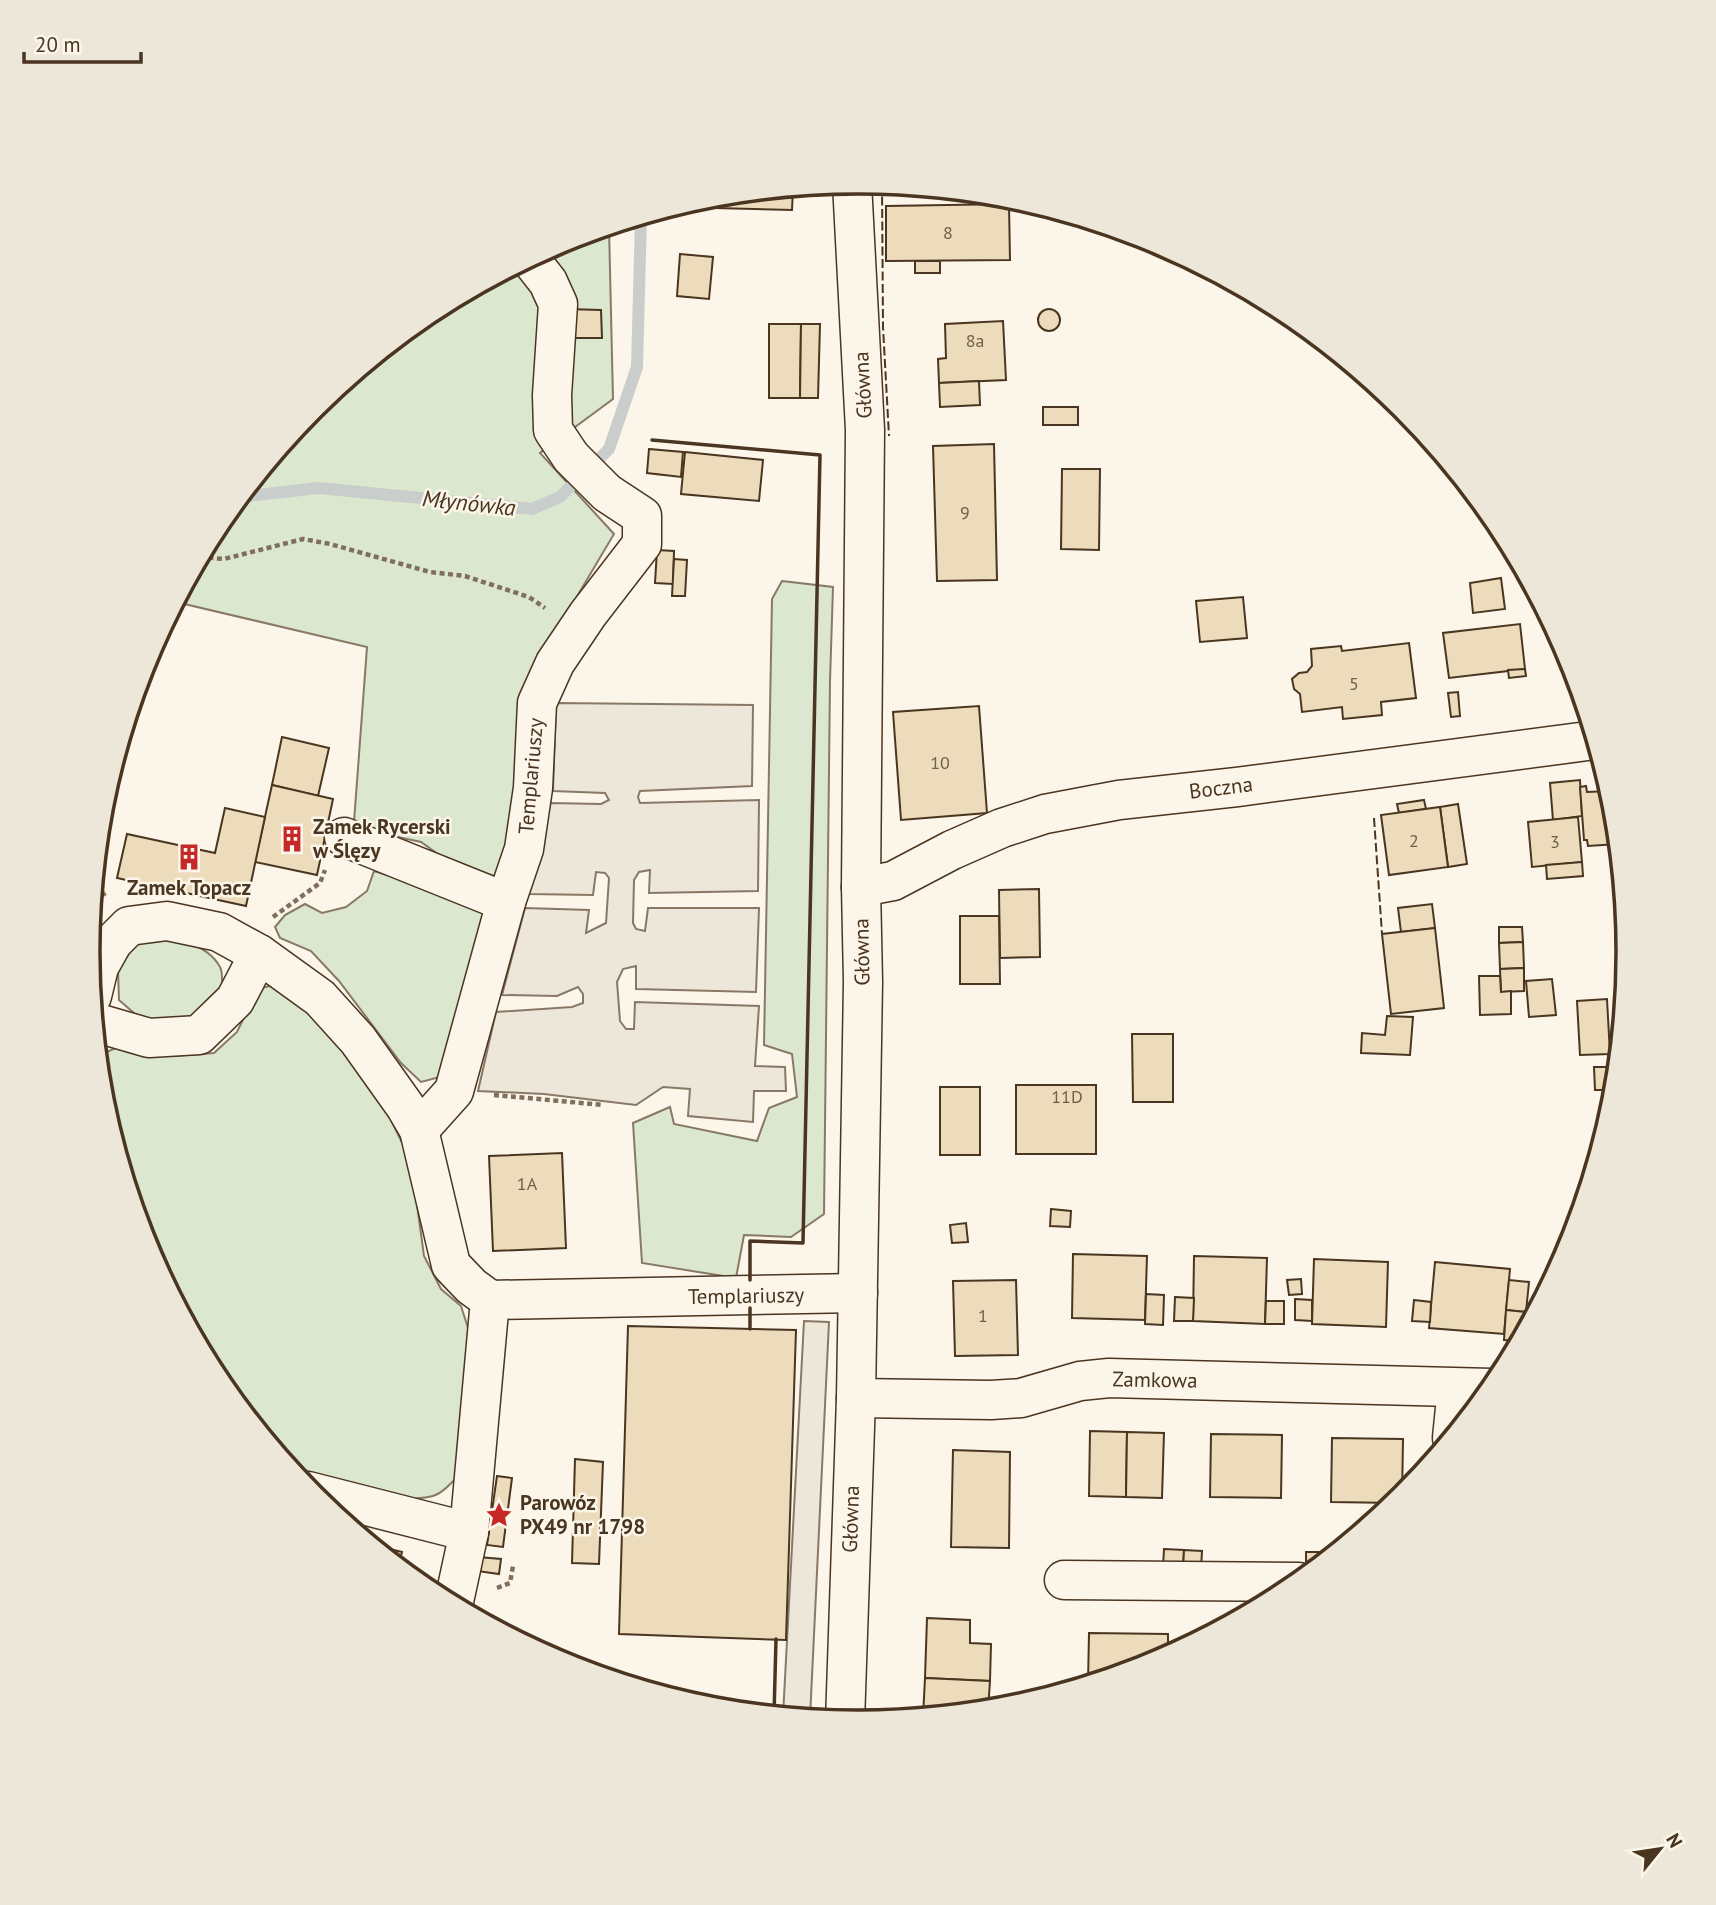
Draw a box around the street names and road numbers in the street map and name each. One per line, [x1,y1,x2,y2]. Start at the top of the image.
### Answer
street label: Główna [847,351,878,419]
street label: Templariuszy [512,717,549,835]
street label: Boczna [1188,770,1254,805]
street label: Główna [847,918,876,986]
street label: Templariuszy [688,1281,805,1310]
street label: Zamkowa [1112,1365,1198,1394]
street label: Główna [836,1485,865,1553]

